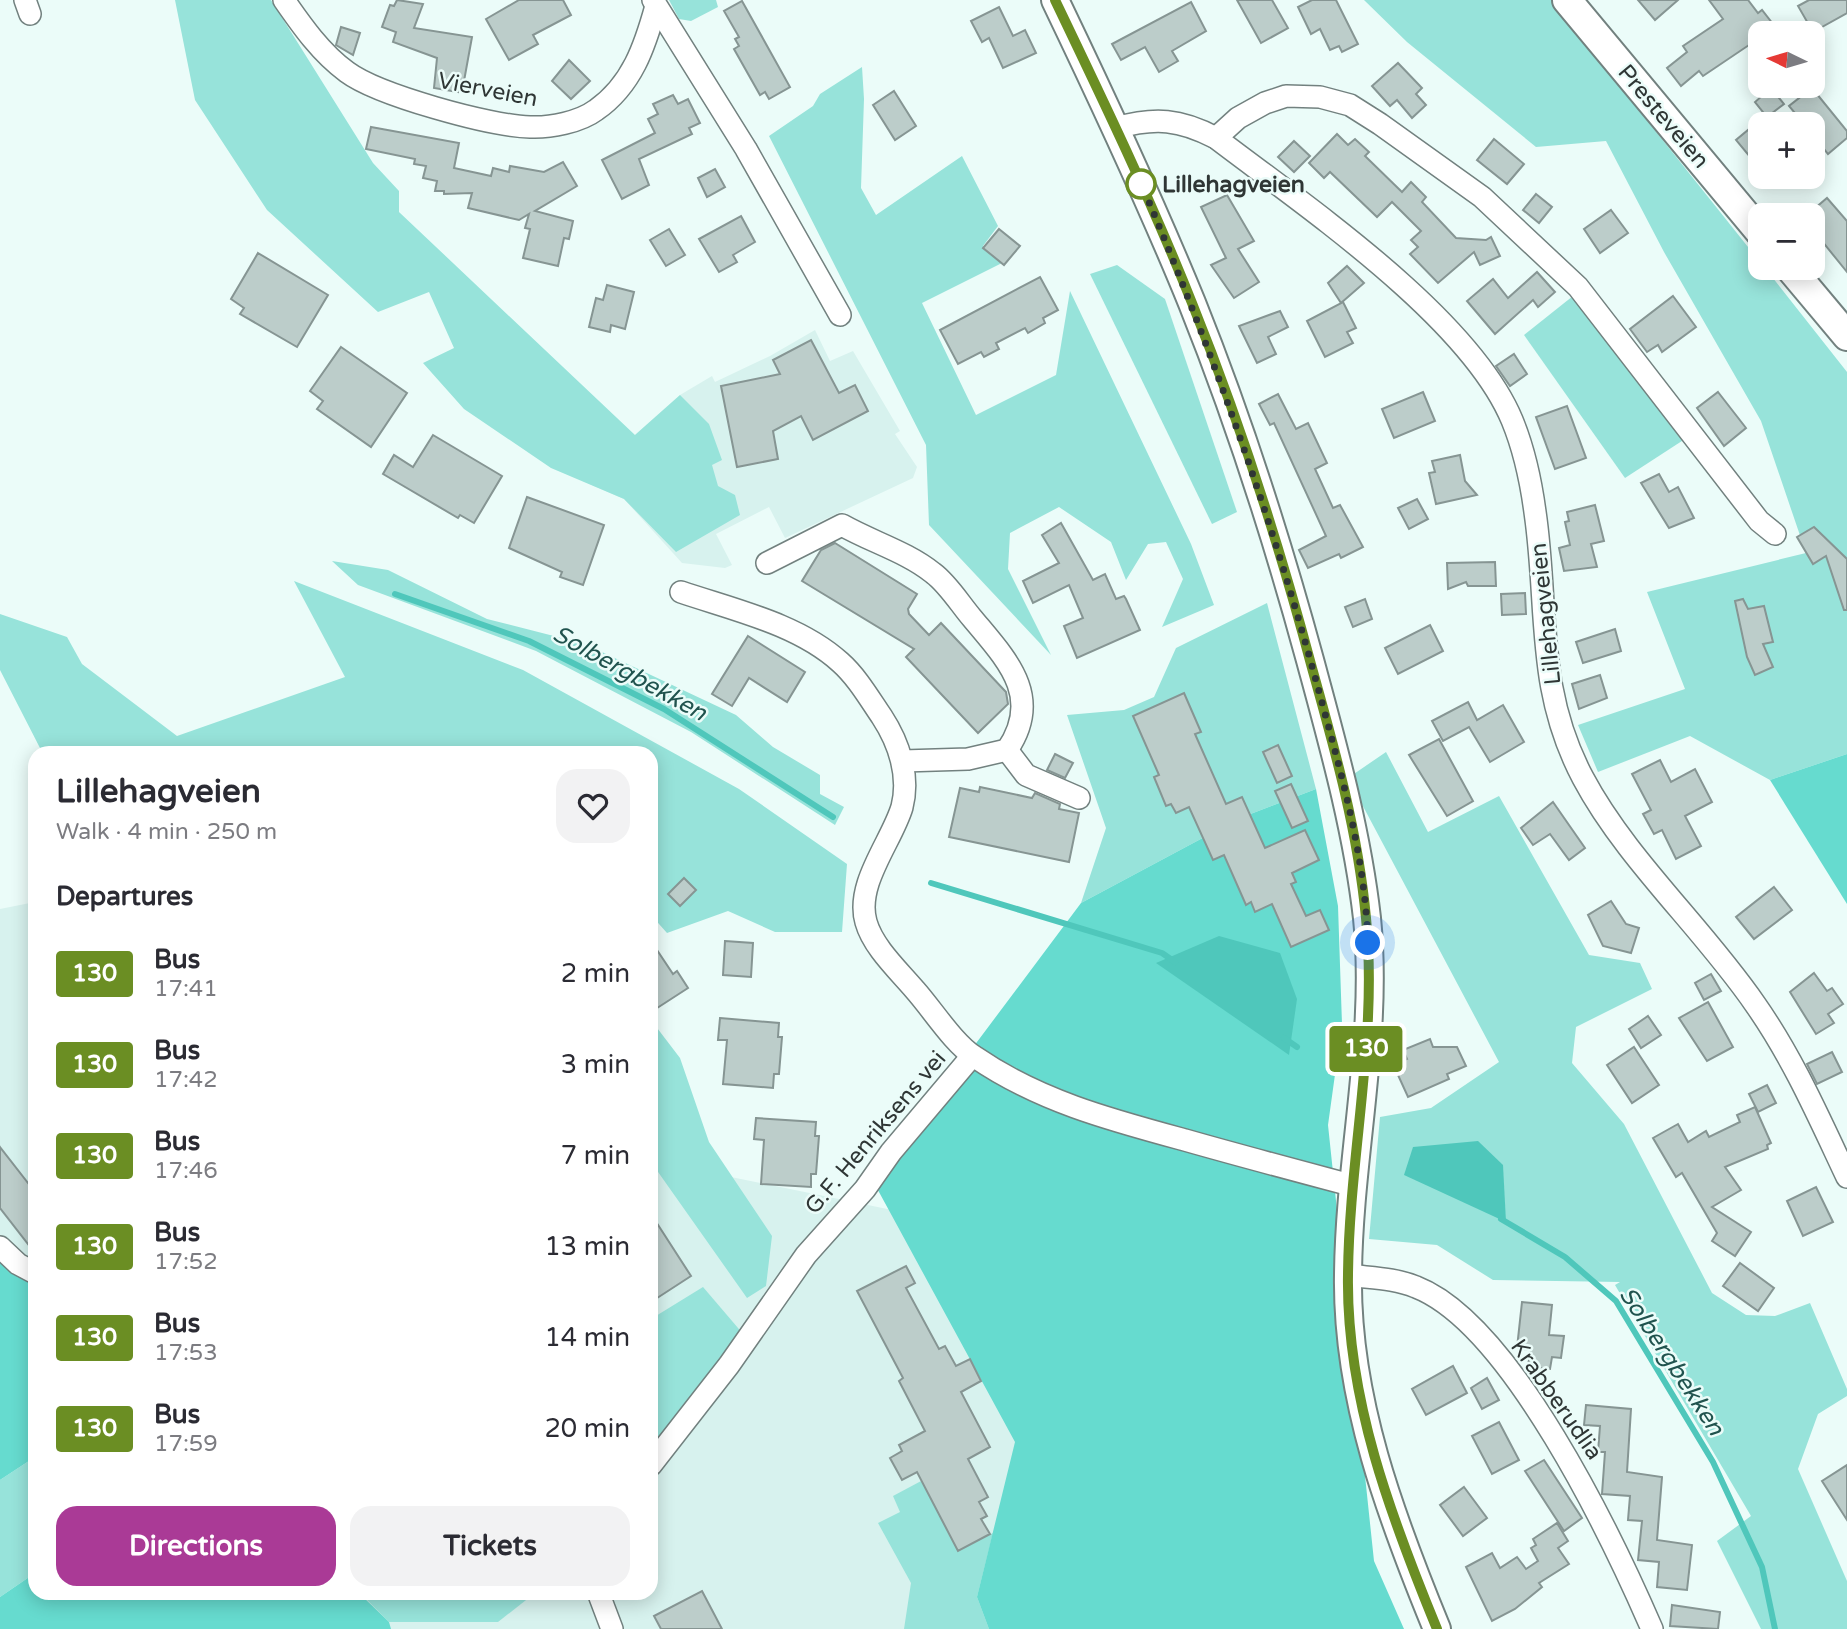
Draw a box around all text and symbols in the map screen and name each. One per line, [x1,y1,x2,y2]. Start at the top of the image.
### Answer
north arrow [1748,21,1825,98]
map controls [1748,21,1825,280]
street label: Presteveien [1612,59,1715,174]
street label: Vierveien [436,67,540,113]
button: + [1748,112,1825,189]
marker: Lillehagveien [1126,169,1156,199]
place label: Lillehagveien [1162,171,1305,199]
button: − [1748,203,1825,280]
street label: Lillehagveien [1525,541,1567,686]
water label: Solbergbekken [548,619,713,728]
button: heart [556,769,630,843]
text: Lillehagveien [56,772,261,811]
text: Walk · 4 min · 250 m [56,818,277,846]
text: Departures [56,881,193,912]
your location [1350,925,1385,960]
text: Bus [154,944,200,975]
text: 2 min [561,958,630,989]
text: 130 [72,959,117,988]
text: 17:41 [154,975,218,1003]
line badge: 130 [1326,1026,1406,1072]
text: 130 [1343,1034,1389,1063]
text: Bus [154,1035,200,1066]
street label: G.F. Henriksens vei [799,1045,952,1220]
text: 3 min [561,1049,630,1080]
text: 130 [72,1050,117,1079]
text: 17:42 [154,1066,218,1094]
text: Bus [154,1126,200,1157]
text: 7 min [561,1140,630,1171]
text: 130 [72,1141,117,1170]
text: 17:46 [154,1157,218,1185]
text: Bus [154,1217,200,1248]
text: 13 min [544,1231,630,1262]
text: 130 [72,1232,117,1261]
text: 17:52 [154,1248,218,1276]
water label: Solbergbekken [1613,1282,1731,1442]
text: Bus [154,1308,200,1339]
text: 14 min [544,1322,630,1353]
text: 130 [72,1323,117,1352]
street label: Krabberudlia [1504,1334,1608,1465]
text: 17:53 [154,1339,218,1367]
text: Bus [154,1399,200,1430]
text: 20 min [544,1413,630,1444]
text: 130 [72,1414,117,1443]
text: 17:59 [154,1430,218,1458]
button: Directions [56,1506,336,1586]
button: Tickets [350,1506,630,1586]

